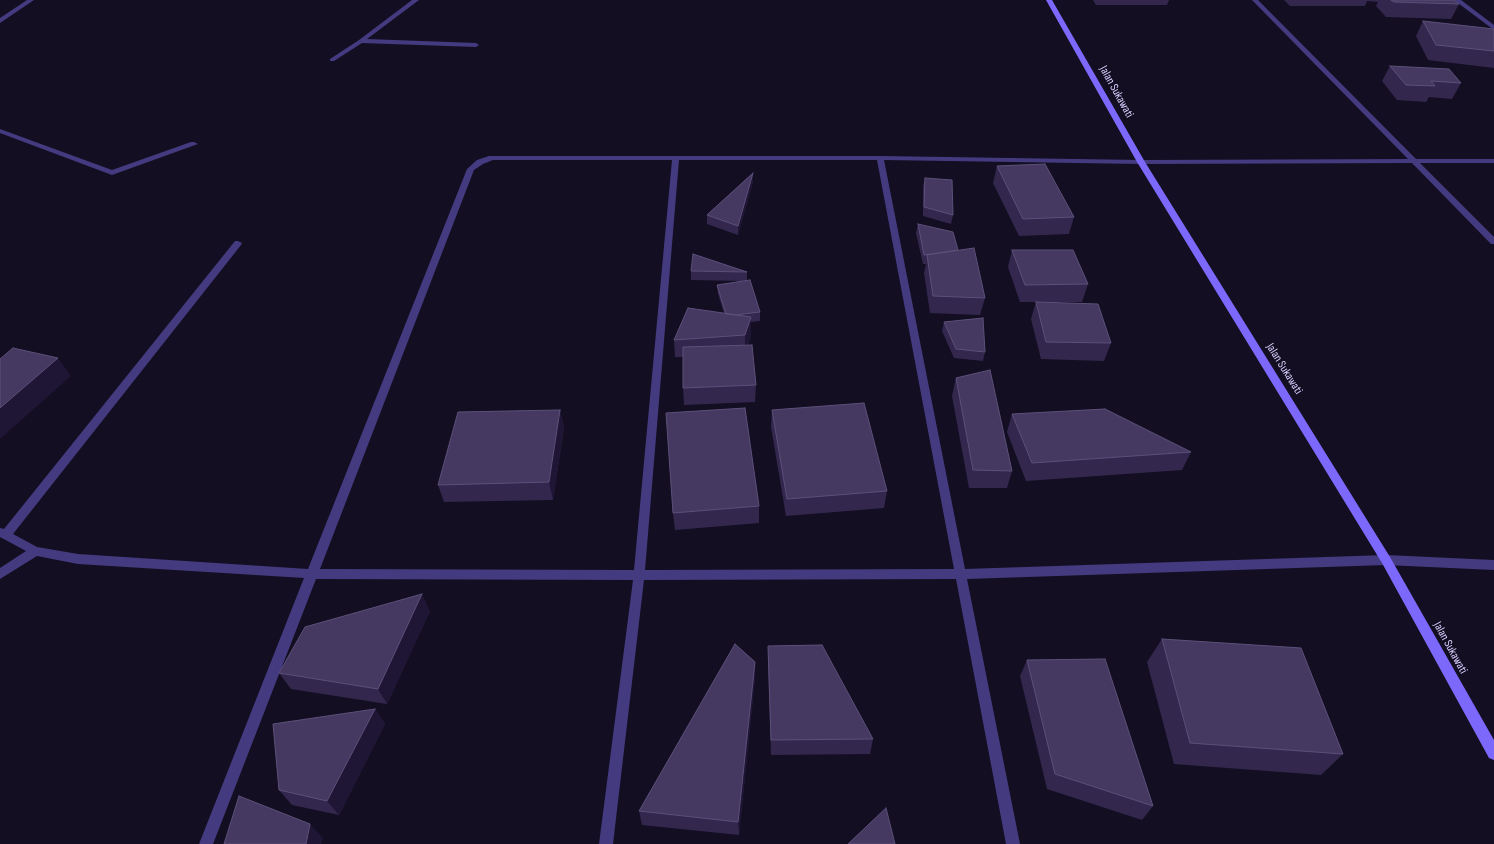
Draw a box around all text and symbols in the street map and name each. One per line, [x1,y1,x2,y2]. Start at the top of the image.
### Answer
street label: Jalan Sukawati [1096,63,1136,121]
street label: Jalan Sukawati [1263,341,1305,397]
street label: Jalan Sukawati [1430,619,1470,677]

